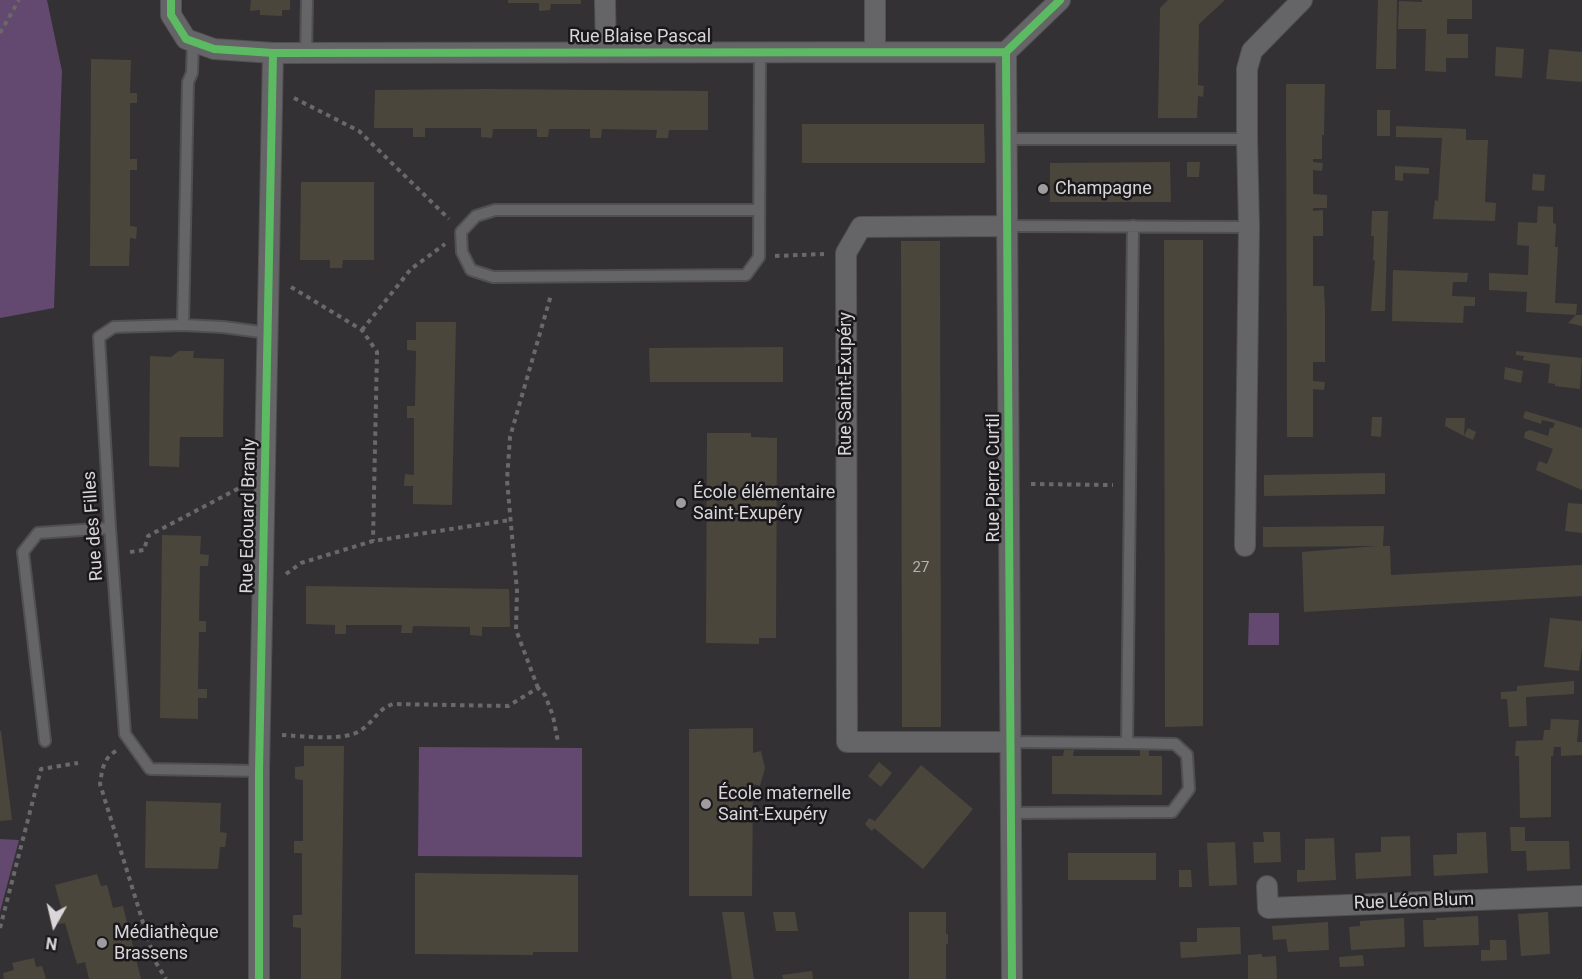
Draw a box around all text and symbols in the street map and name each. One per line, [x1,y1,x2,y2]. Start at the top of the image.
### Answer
street label: Rue Blaise Pascal [569,26,711,48]
place label: Champagne [1055,178,1152,200]
marker: Champagne [1036,182,1050,196]
street label: Rue Saint-Exupéry [835,312,857,456]
street label: Rue Pierre Curtil [983,413,1005,543]
street label: Rue Edouard Branly [237,438,261,594]
street label: Rue des Filles [79,470,109,582]
place label: École élémentaire Saint-Exupéry [693,482,835,524]
marker: École élémentaire Saint-Exupéry [674,496,688,510]
house number: 27 [913,559,929,577]
place label: École maternelle Saint-Exupéry [718,783,851,826]
marker: École maternelle Saint-Exupéry [699,797,713,811]
street label: Rue Léon Blum [1354,889,1474,915]
north arrow [24,895,84,955]
place label: Médiathèque Brassens [114,922,219,964]
text: N [45,933,58,954]
marker: Médiathèque Brassens [95,936,109,950]

